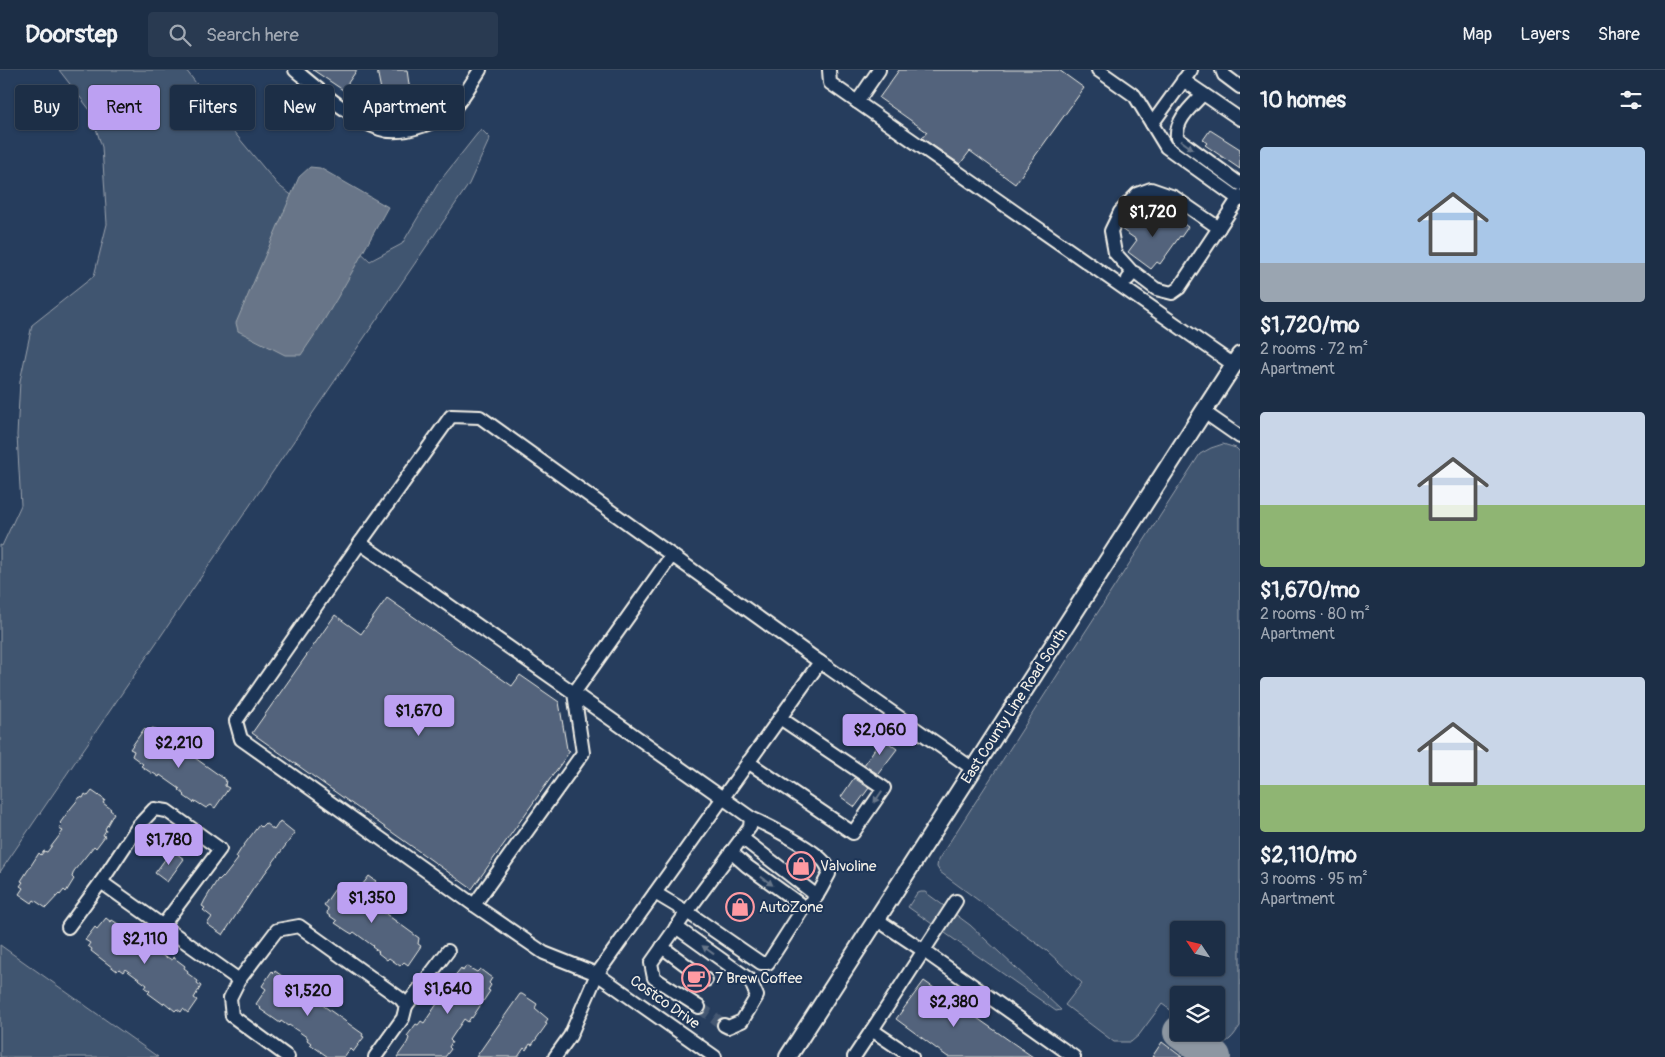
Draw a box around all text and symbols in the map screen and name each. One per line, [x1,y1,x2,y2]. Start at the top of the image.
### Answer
search box [148,12,498,57]
text: Doorstep [25,20,118,49]
icon: search [166,21,194,49]
text: Search here [206,23,299,47]
text: Map [1463,23,1492,46]
text: Layers [1520,23,1570,46]
text: Share [1598,23,1640,46]
chip: Buy [15,85,78,130]
chip: Rent [88,85,160,130]
chip: Filters [170,85,255,130]
chip: New [265,85,334,130]
chip: Apartment [344,85,464,130]
icon: filters [1617,86,1645,114]
text: 10 homes [1260,87,1346,114]
one-way arrow [1180,140,1193,151]
icon: home [1408,179,1498,269]
pin: $1,720 [1112,196,1194,238]
text: $1,720 [1129,202,1177,222]
text: $1,720/mo [1260,312,1360,339]
text: 2 rooms · 72 m² [1260,339,1368,359]
text: Apartment [1260,359,1335,379]
icon: home [1408,444,1498,534]
text: $1,670/mo [1260,577,1360,604]
text: 2 rooms · 80 m² [1260,604,1370,624]
text: Apartment [1260,624,1335,644]
street label: East County Line Road South [957,625,1072,788]
pin: $1,670 [378,694,460,737]
text: $1,670 [395,701,443,721]
icon: home [1408,709,1498,799]
pin: $2,060 [839,714,921,756]
text: $2,060 [854,720,906,740]
pin: $2,210 [138,726,220,769]
text: $2,210 [155,733,203,753]
one-way arrow [873,790,883,804]
pin: $1,780 [128,824,210,866]
text: $1,780 [146,830,192,850]
text: $2,110/mo [1260,842,1357,869]
shop icon: Valvoline [786,851,816,881]
place label: Valvoline [820,857,877,876]
text: 3 rooms · 95 m² [1260,869,1368,889]
one-way arrow [760,875,773,886]
pin: $1,350 [331,882,413,924]
text: $1,350 [348,888,396,908]
text: Apartment [1260,889,1335,909]
shop icon: AutoZone [725,892,755,922]
place label: AutoZone [759,898,824,917]
north arrow [1170,921,1225,976]
map controls [1170,921,1225,1041]
pin: $2,110 [104,922,186,965]
text: $2,110 [122,929,168,949]
one-way arrow [701,945,715,955]
cafe icon: 7 Brew Coffee [681,963,711,993]
place label: 7 Brew Coffee [715,969,803,988]
street label: Costco Drive [626,971,704,1034]
pin: $1,640 [407,972,489,1015]
pin: $1,520 [267,974,349,1017]
text: $1,640 [424,979,472,999]
text: $1,520 [284,981,332,1001]
pin: $2,380 [913,986,995,1028]
button: layers [1170,986,1225,1041]
text: $2,380 [929,992,979,1012]

